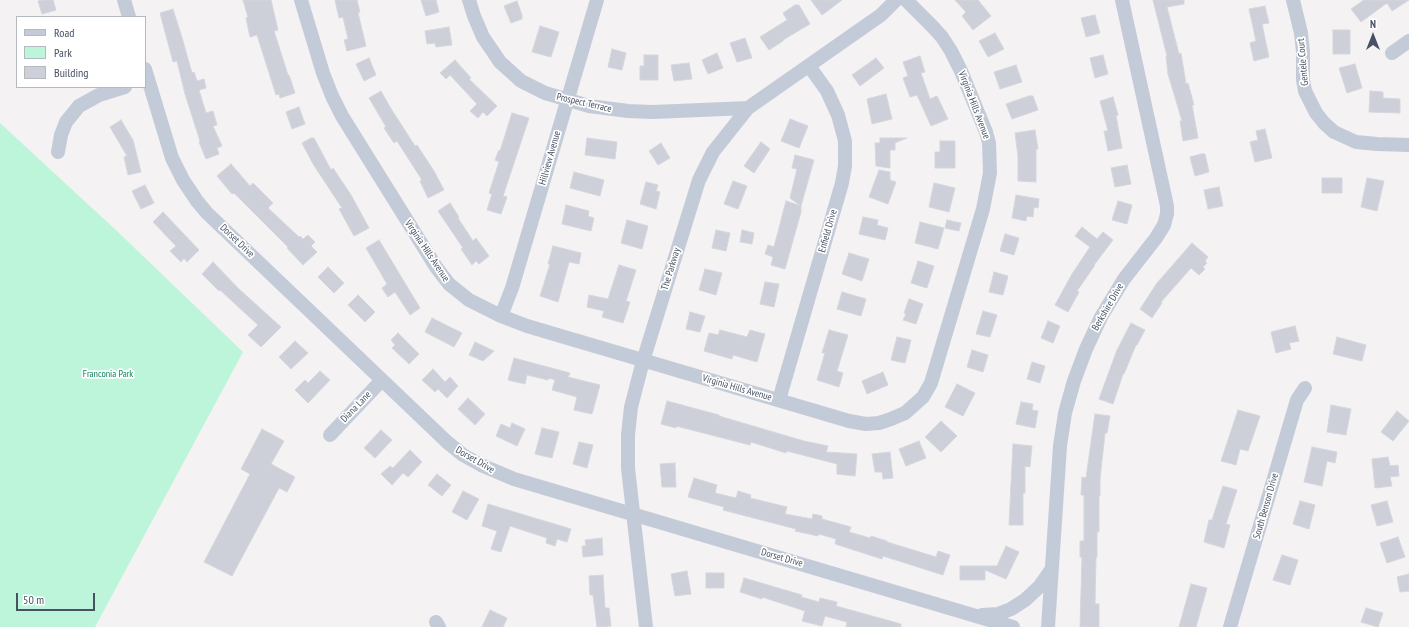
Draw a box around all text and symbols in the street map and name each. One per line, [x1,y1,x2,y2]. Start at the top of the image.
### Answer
legend [16,16,146,88]
north arrow [1353,16,1393,56]
text: N [1370,17,1376,31]
text: Road [54,25,74,40]
street label: Gentele Court [1295,38,1311,86]
text: Park [54,45,72,60]
text: Building [54,65,89,80]
street label: Virginia Hills Avenue [956,69,992,141]
street label: Prospect Terrace [555,91,613,115]
street label: Hillview Avenue [537,130,563,186]
street label: Enfield Drive [816,208,840,254]
street label: Virginia Hills Avenue [402,218,452,284]
street label: Dorset Drive [217,222,257,260]
street label: The Parkway [659,246,683,292]
street label: Berkshire Drive [1090,281,1126,333]
park label: Franconia Park [83,368,133,380]
street label: Virginia Hills Avenue [701,372,773,404]
street label: Diana Lane [338,389,374,425]
street label: Dorset Drive [453,444,497,476]
street label: South Benson Drive [1251,472,1281,540]
street label: Dorset Drive [760,546,804,570]
scale bar [18,585,97,611]
text: 50 m [23,592,44,607]

